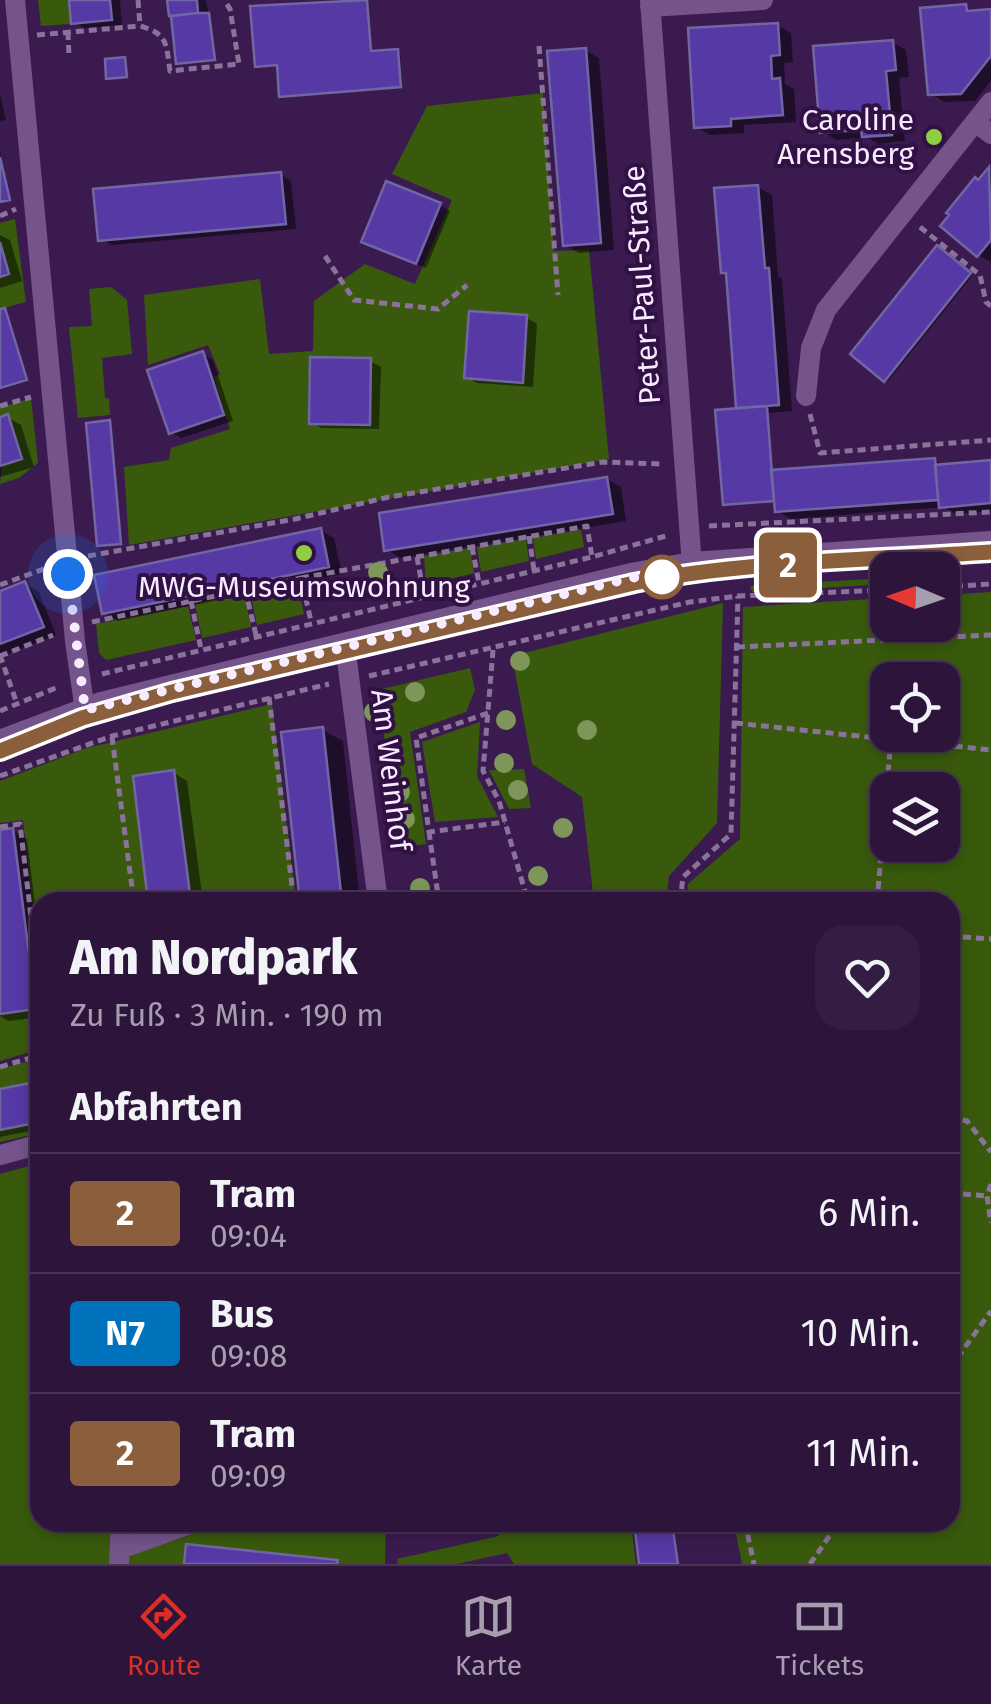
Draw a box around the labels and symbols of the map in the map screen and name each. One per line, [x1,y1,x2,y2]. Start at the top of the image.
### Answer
place label: Caroline Arensberg [777,102,914,172]
marker: Caroline Arensberg [923,126,945,148]
street label: Peter-Paul-Straße [616,164,668,406]
line badge: 2 [756,532,820,598]
marker: MWG-Museumswohnung [293,542,315,564]
your location [43,549,93,599]
north arrow [870,552,960,642]
unlabelled marker [641,556,683,598]
place label: MWG-Museumswohnung [138,569,470,605]
street label: Am Weinhof [363,687,419,855]

